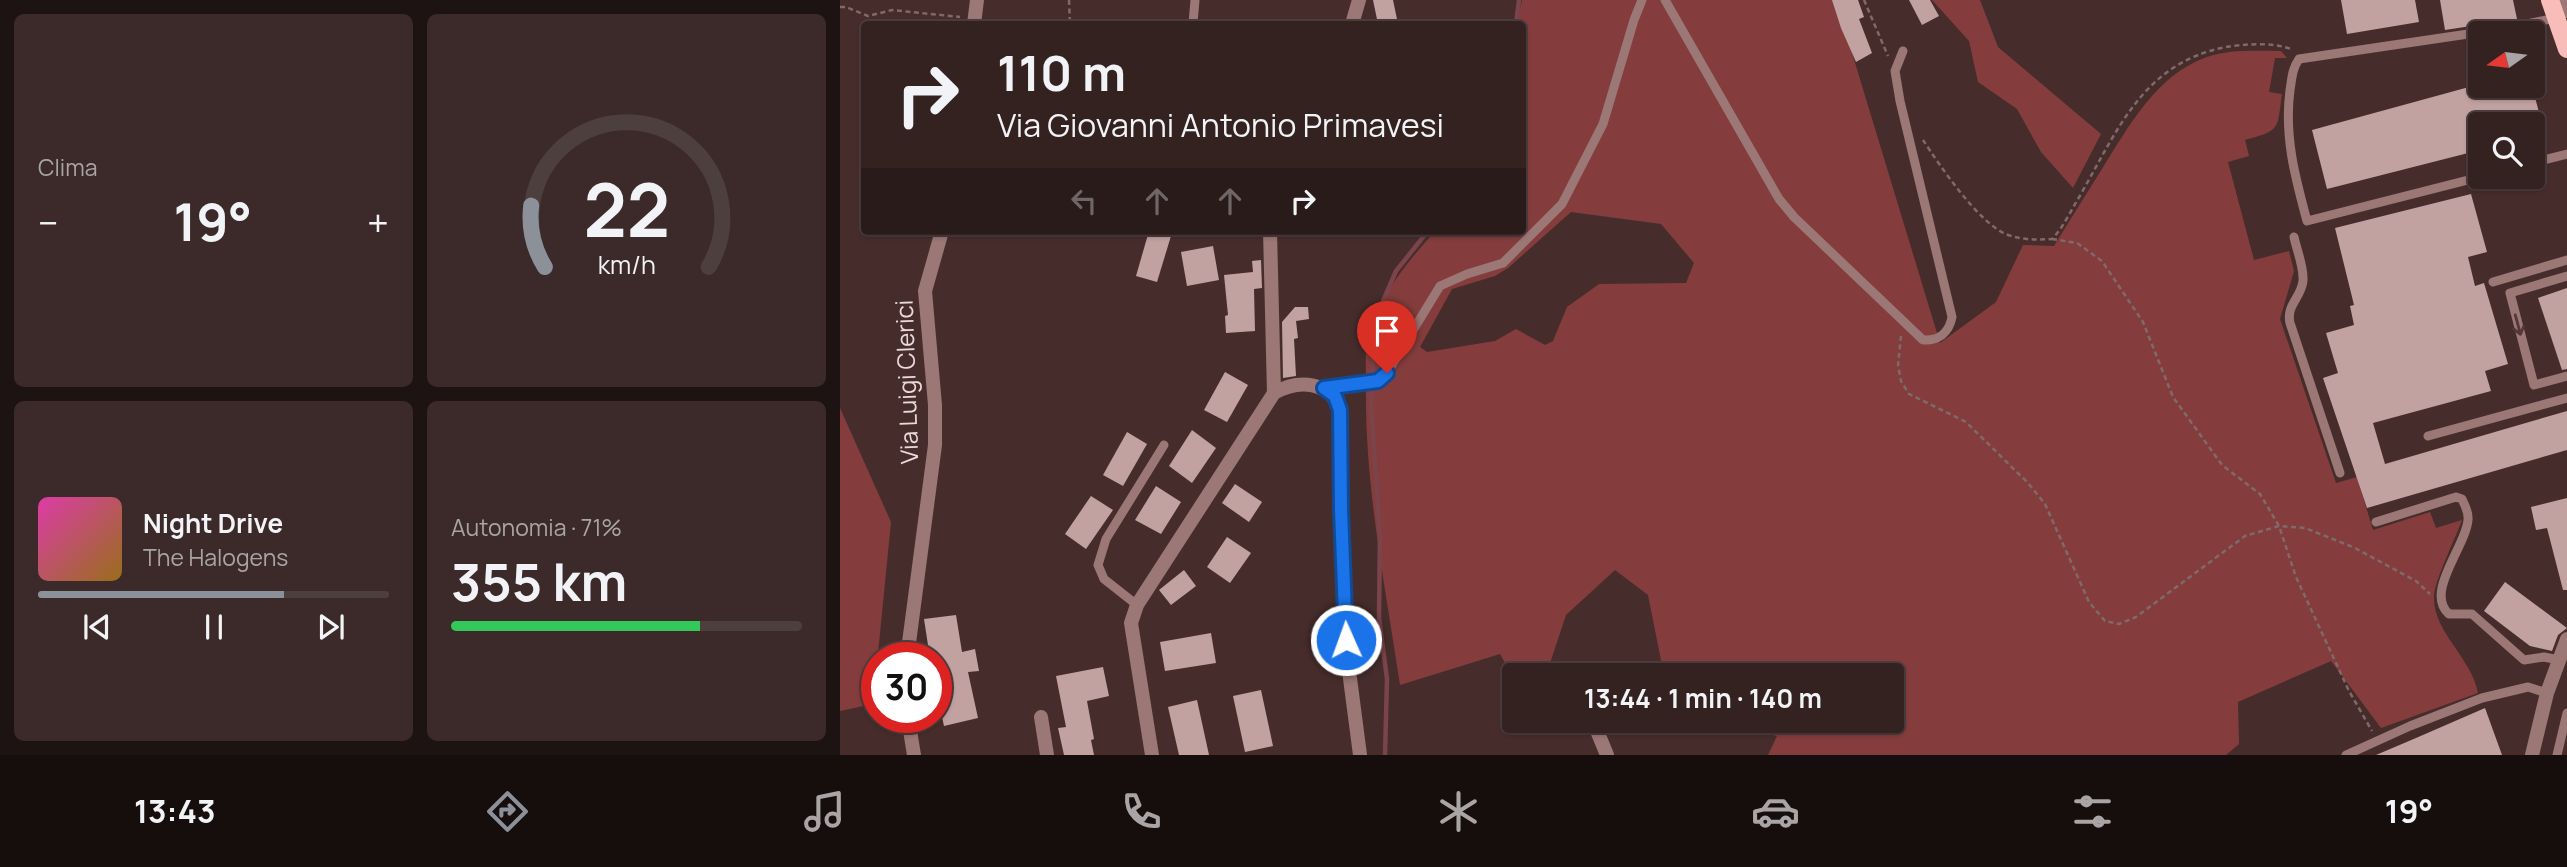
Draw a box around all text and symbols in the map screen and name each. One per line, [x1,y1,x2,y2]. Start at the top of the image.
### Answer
north arrow [2468,21,2544,98]
map controls [2468,21,2545,189]
text: 110 m [997,39,1126,106]
icon: right [882,49,973,140]
text: Via Giovanni Antonio Primavesi [997,103,1444,147]
button: search [2468,112,2545,189]
text: Clima [38,151,97,183]
text: 22 [583,159,670,259]
icon: left [1065,182,1103,220]
icon: ahead [1138,182,1176,220]
icon: ahead [1211,182,1249,220]
icon: right [1284,182,1322,220]
text: 19° [174,186,252,257]
text: − [38,196,59,248]
text: + [367,196,389,248]
text: km/h [597,246,656,281]
street label: Via Luigi Clerici [887,299,925,465]
pin [1357,301,1417,373]
icon: arrive [1368,312,1406,350]
one-way arrow [2512,313,2525,336]
text: Night Drive [143,505,283,541]
text: Autonomia · 71% [451,511,622,543]
text: The Halogens [143,541,288,573]
text: 355 km [451,546,627,617]
position arrow [1309,603,1383,677]
icon: previous [78,608,116,646]
icon: pause [195,608,233,646]
icon: next [312,608,350,646]
speed limit sign: 30 [861,642,952,733]
text: 13:44 · 1 min · 140 m [1584,680,1822,716]
icon: directions [483,787,532,836]
icon: music [800,787,849,836]
icon: phone [1117,787,1166,836]
icon: climate [1434,787,1483,836]
icon: car [1751,787,1800,836]
icon: filters [2068,787,2117,836]
text: 13:43 [134,789,216,833]
text: 19° [2385,789,2433,833]

